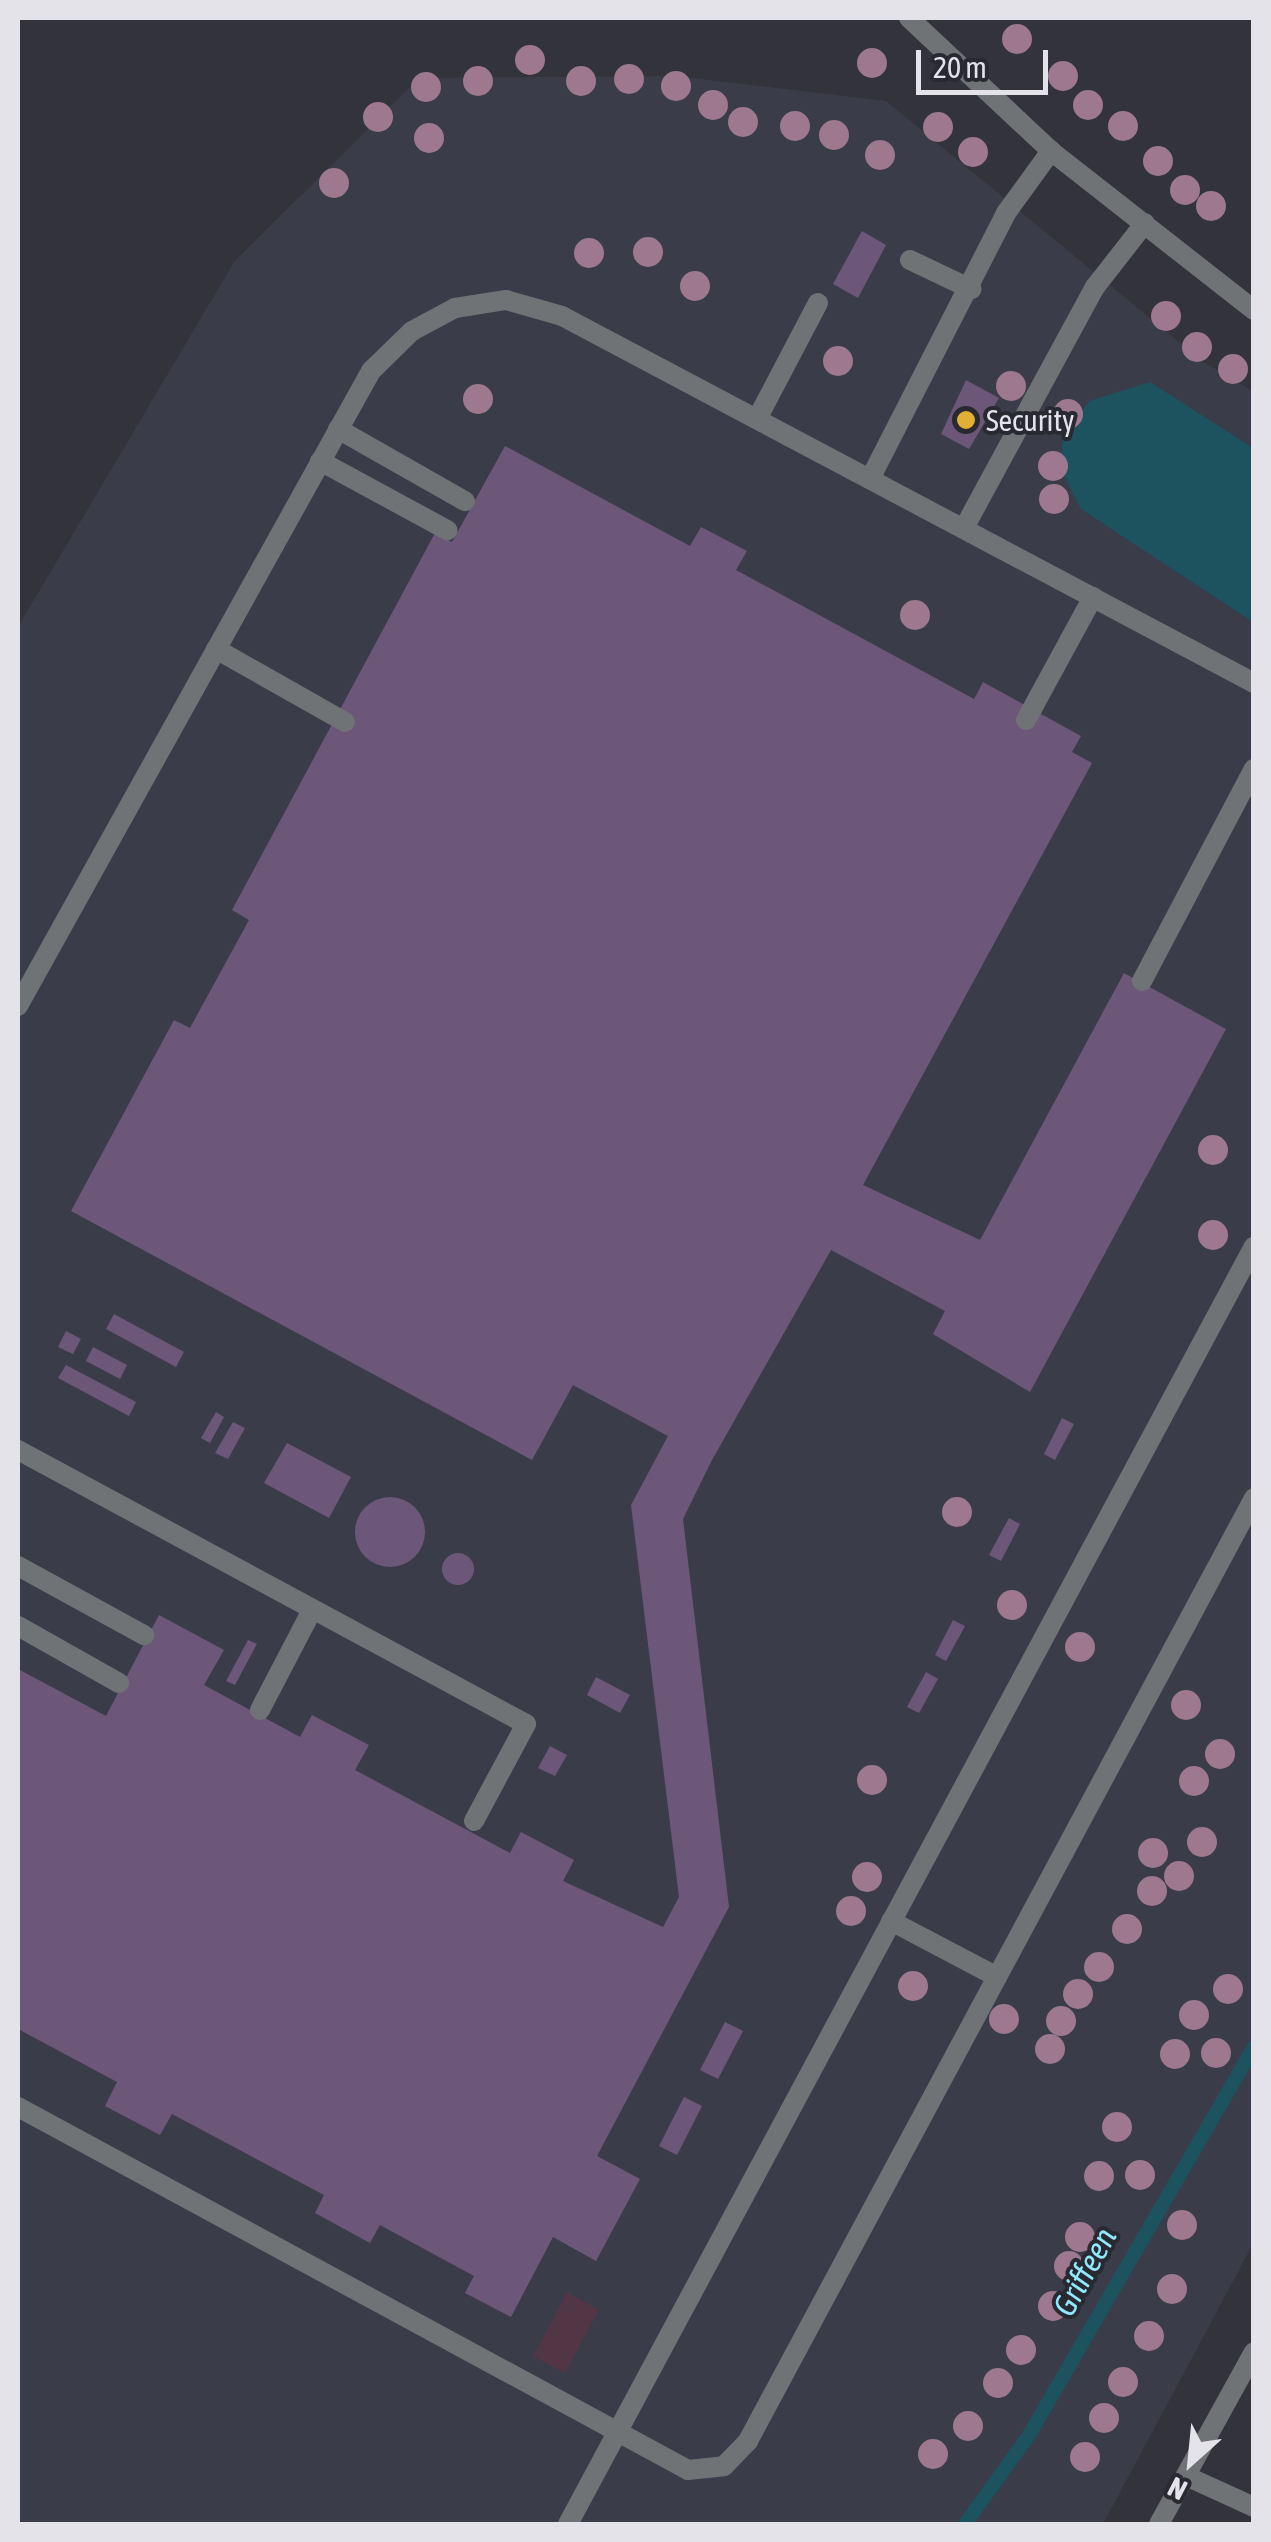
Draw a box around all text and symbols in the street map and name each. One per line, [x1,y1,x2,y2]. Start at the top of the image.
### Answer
scale bar [921,30,1054,92]
text: 20 m [933,50,987,84]
place label: Security [986,402,1074,438]
marker: Security [955,409,977,431]
water label: Griffeen [1045,2221,1125,2323]
north arrow [1141,2412,1241,2512]
text: N [1163,2471,1192,2507]

